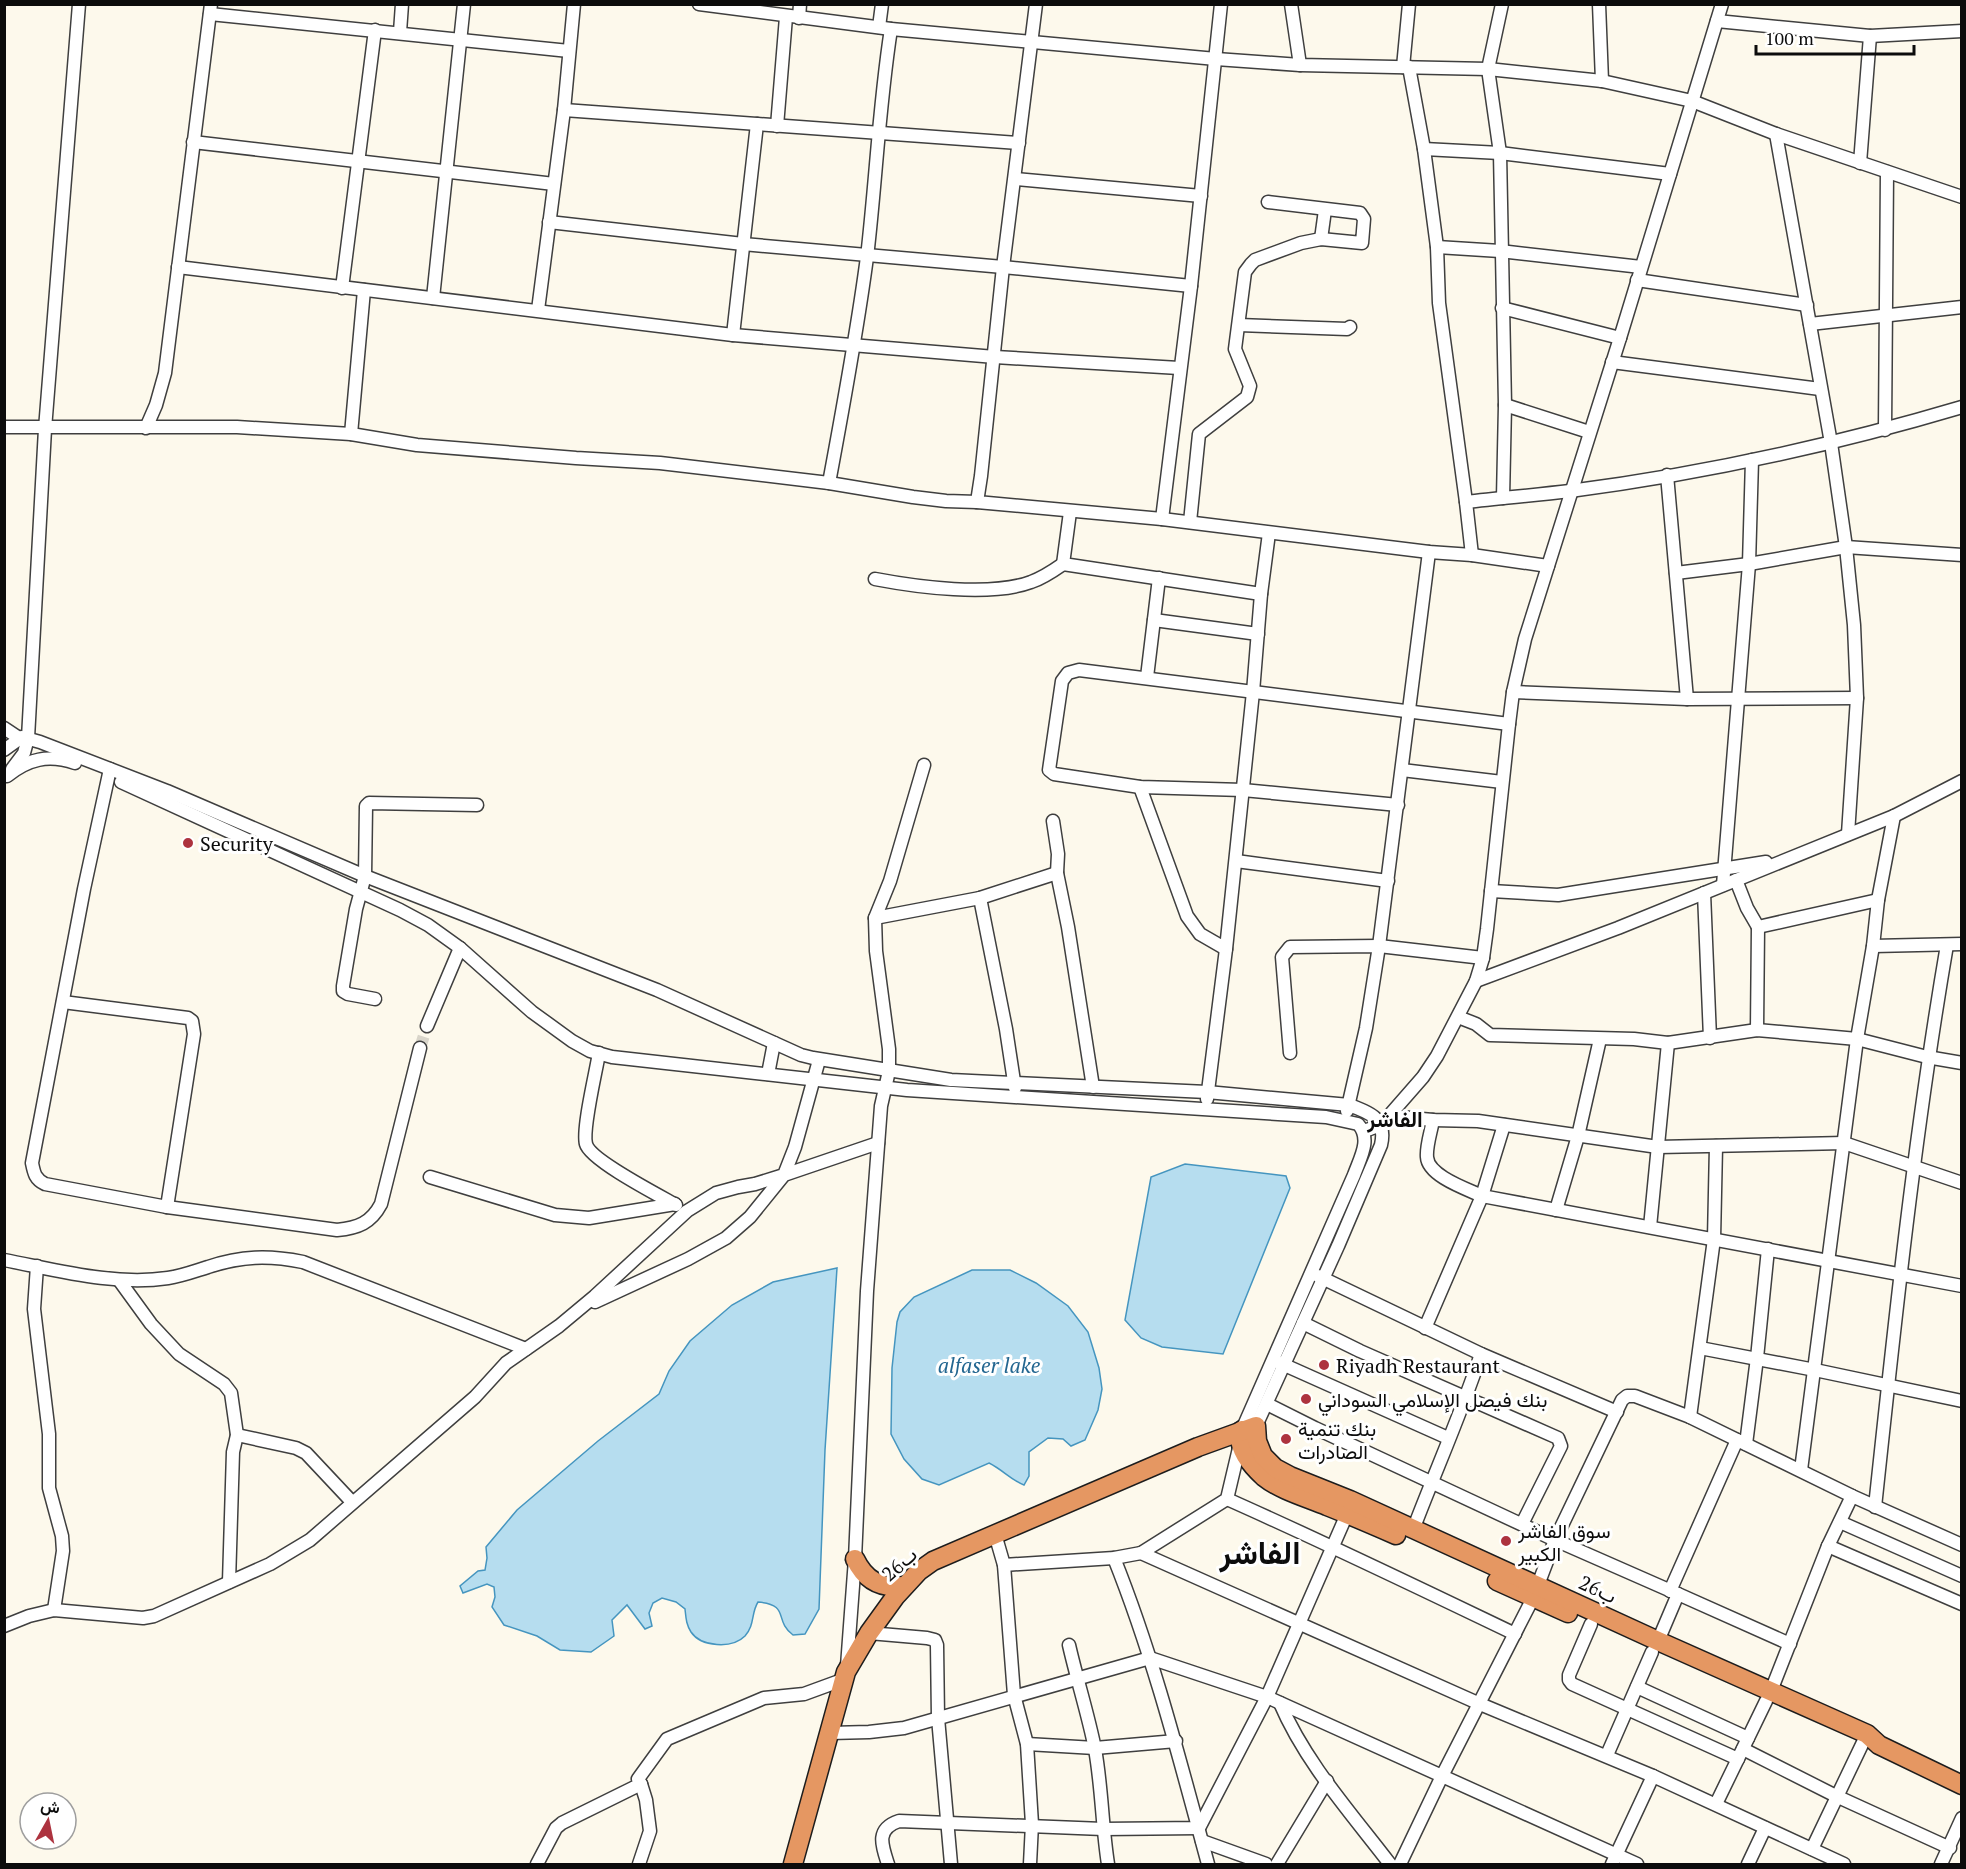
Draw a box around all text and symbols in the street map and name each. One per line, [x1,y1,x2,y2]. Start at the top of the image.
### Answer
scale bar [1756,18,1914,56]
text: 100 m [1765,26,1814,50]
place label: Security [200,830,274,857]
marker: Security [181,836,195,850]
district label: الفاشر [1366,1104,1423,1133]
water label: alfaser lake [938,1351,1041,1379]
place label: Riyadh Restaurant [1336,1352,1500,1379]
marker: Riyadh Restaurant [1317,1358,1331,1372]
place label: بنك فيصل الإسلامي السوداني [1318,1386,1547,1417]
marker: بنك فيصل الإسلامي السوداني [1299,1392,1313,1406]
place label: بنك تنمية الصادرات [1298,1415,1376,1465]
marker: بنك تنمية الصادرات [1279,1432,1293,1446]
place label: سوق الفاشر الكبير [1517,1517,1610,1567]
district label: الفاشر [1219,1531,1300,1573]
marker: سوق الفاشر الكبير [1499,1534,1513,1548]
street label: 26ب [876,1541,922,1587]
street label: 26ب [1575,1569,1621,1609]
north arrow [18,1791,78,1851]
text: ش [39,1794,62,1819]

